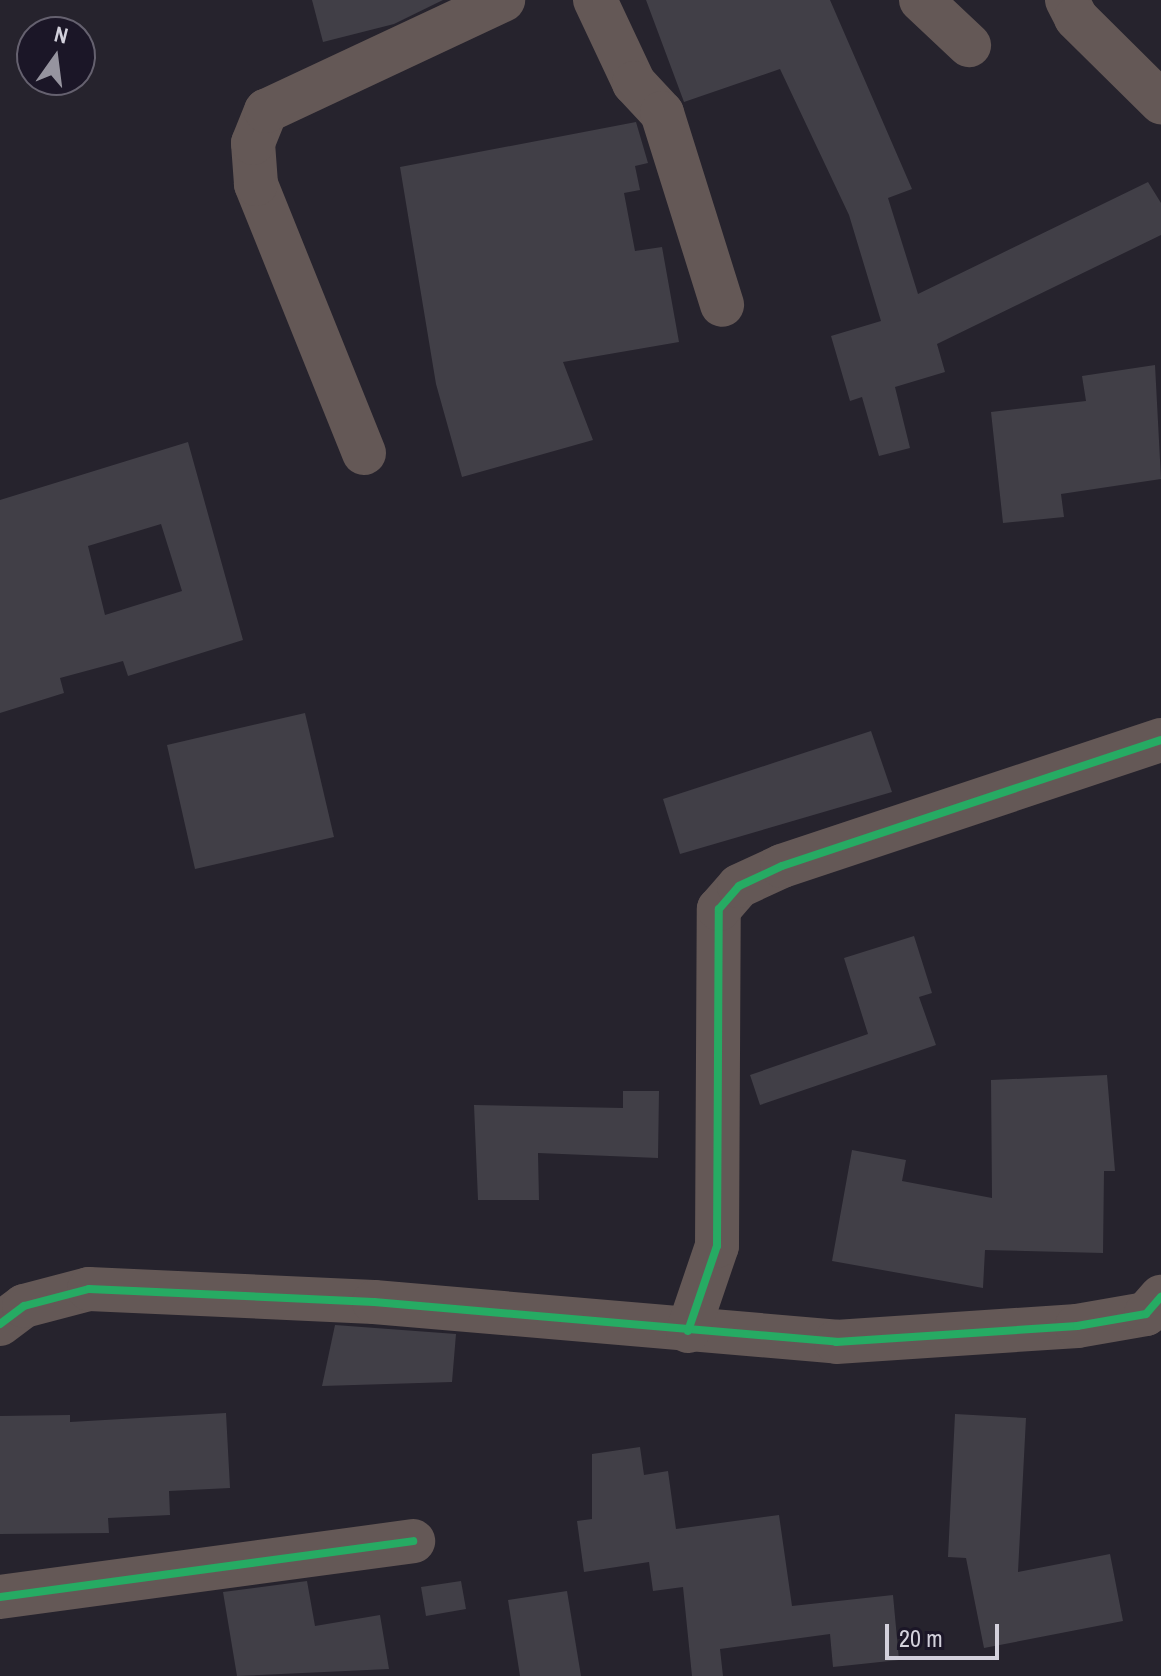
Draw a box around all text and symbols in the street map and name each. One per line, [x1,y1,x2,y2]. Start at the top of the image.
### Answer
north arrow [16,16,96,96]
text: N [51,19,71,51]
scale bar [889,1608,1003,1658]
text: 20 m [899,1622,943,1654]

